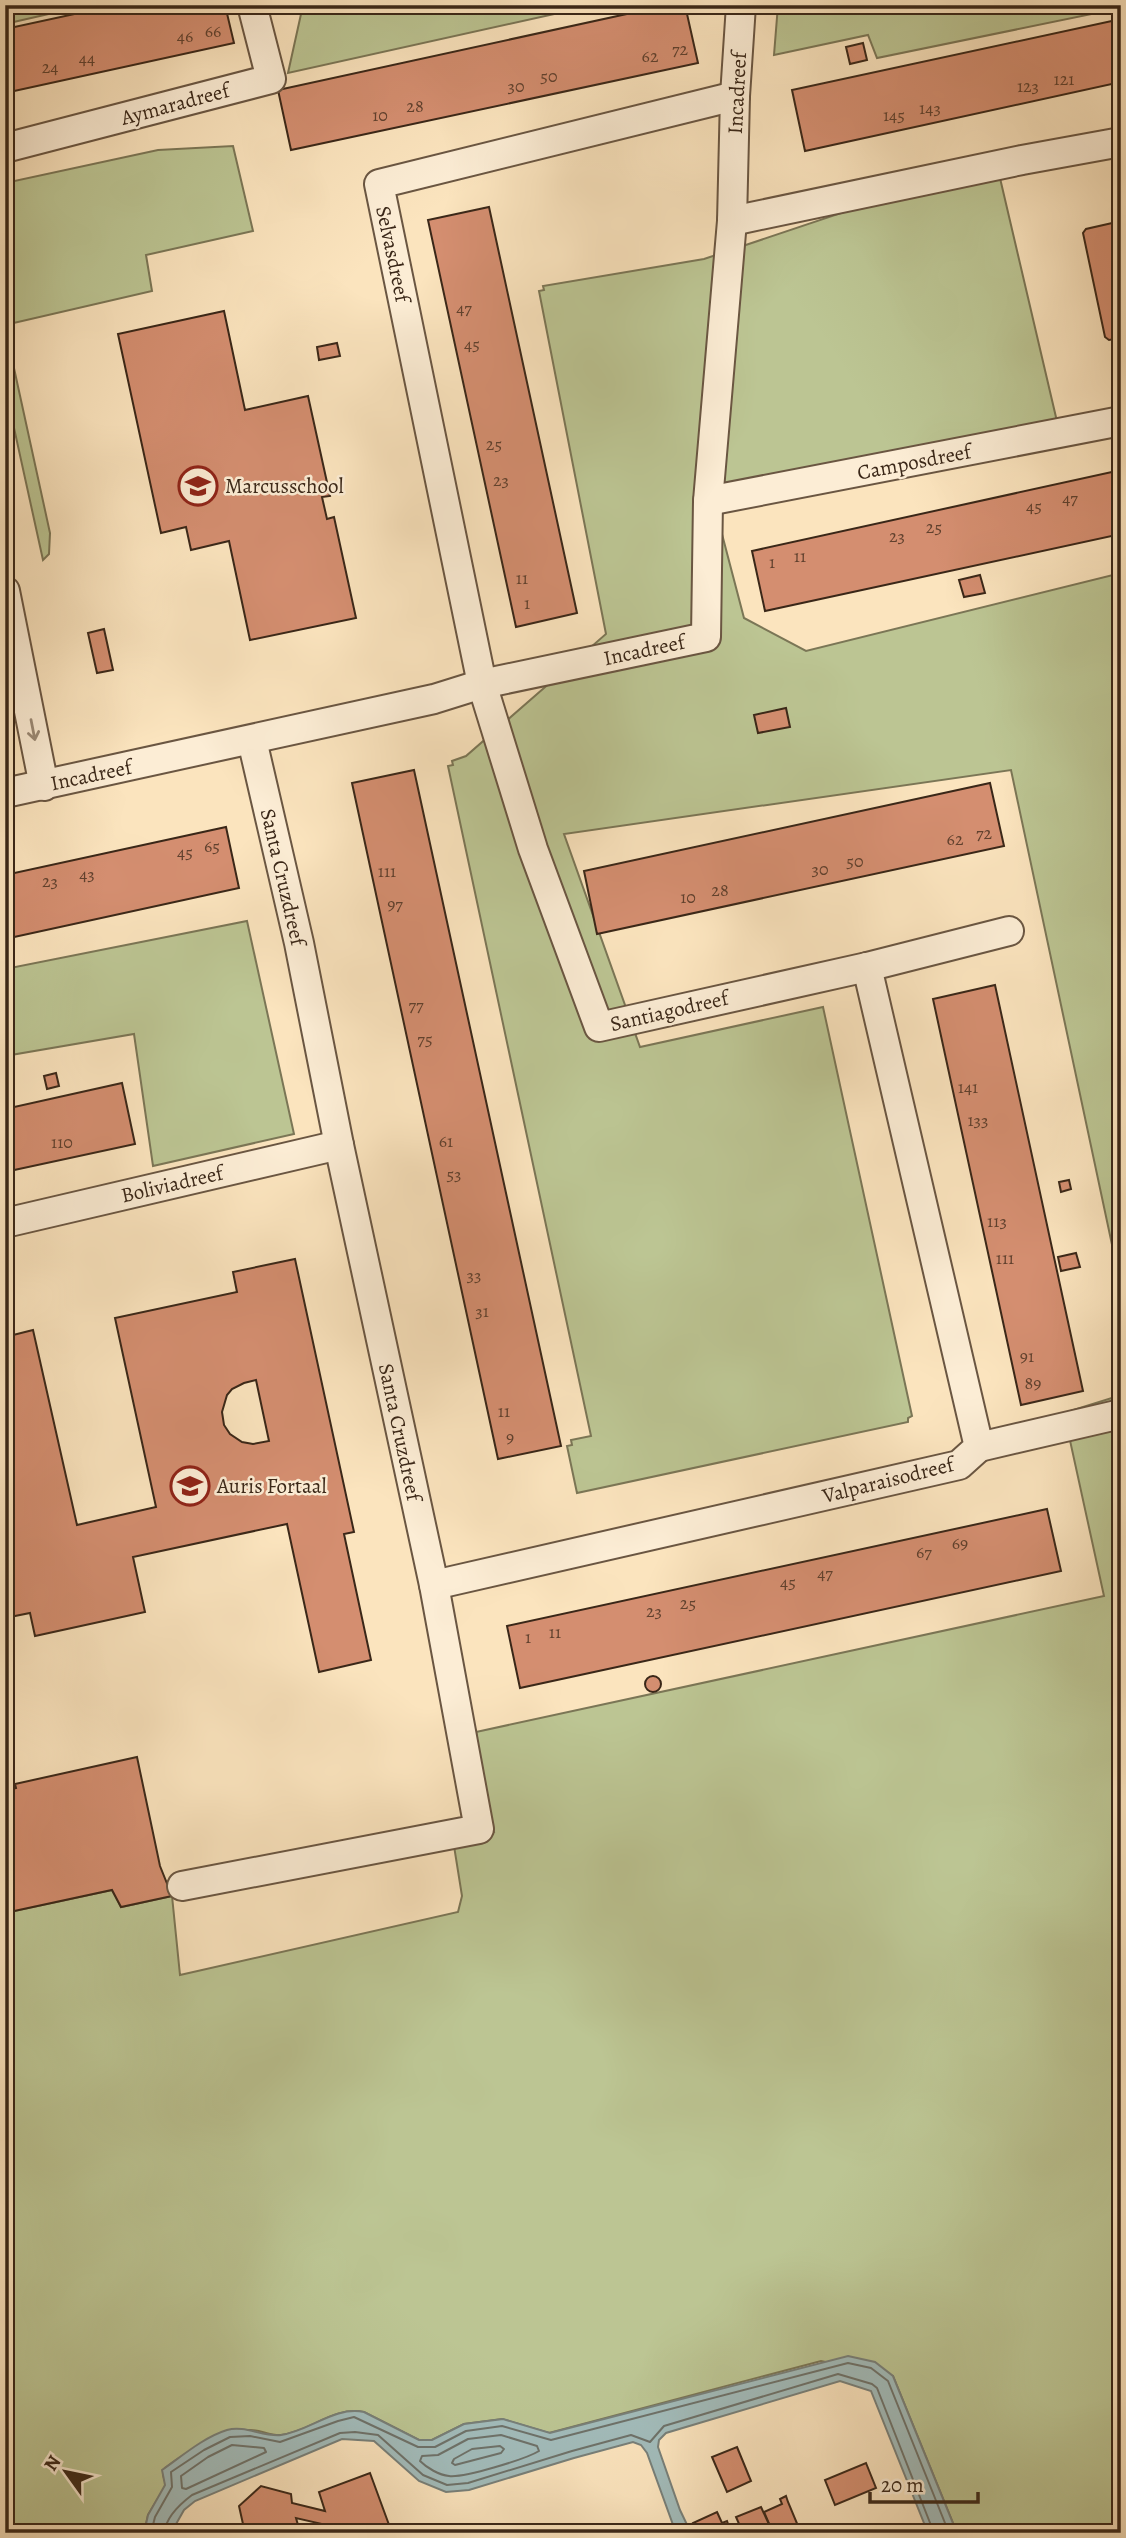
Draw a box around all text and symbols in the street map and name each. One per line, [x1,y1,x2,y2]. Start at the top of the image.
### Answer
house number: 66 [205,19,221,43]
house number: 46 [177,24,193,48]
house number: 72 [672,37,688,61]
house number: 62 [642,44,659,68]
house number: 44 [79,46,95,70]
street label: Incadreef [721,48,753,135]
house number: 24 [42,55,58,79]
house number: 50 [540,64,558,88]
house number: 121 [1054,67,1074,91]
house number: 30 [507,74,525,98]
house number: 123 [1017,74,1039,98]
street label: Aymaradreef [117,75,235,132]
house number: 28 [406,94,424,118]
house number: 143 [919,96,941,120]
house number: 10 [372,103,388,127]
house number: 145 [883,103,905,127]
street label: Selvasdreef [369,203,417,308]
house number: 47 [456,296,472,320]
house number: 45 [464,332,480,356]
house number: 25 [486,432,502,456]
street label: Camposdreef [855,437,976,487]
school or university icon: Marcusschool [177,465,219,507]
house number: 23 [493,468,509,492]
place label: Marcusschool [225,472,344,500]
house number: 47 [1062,486,1078,510]
house number: 45 [1026,494,1042,518]
house number: 25 [926,515,942,539]
house number: 23 [889,524,905,548]
house number: 11 [794,544,806,568]
house number: 1 [769,550,775,574]
house number: 11 [516,566,528,590]
house number: 1 [524,591,530,615]
street label: Incadreef [601,627,690,672]
one-way arrow [26,718,40,741]
street label: Incadreef [48,752,137,797]
street label: Santa Cruzdreef [254,806,313,951]
house number: 72 [976,821,992,845]
house number: 62 [947,827,964,851]
house number: 65 [204,834,220,858]
house number: 45 [177,840,193,864]
house number: 50 [846,849,864,873]
house number: 30 [811,857,829,881]
house number: 111 [378,859,396,883]
house number: 43 [79,862,95,886]
house number: 23 [42,869,58,893]
house number: 28 [711,878,729,902]
house number: 10 [680,885,696,909]
house number: 97 [387,892,403,916]
street label: Santiagodreef [607,983,734,1038]
house number: 77 [408,993,424,1017]
house number: 75 [417,1027,433,1051]
house number: 141 [958,1075,978,1099]
house number: 133 [967,1108,989,1132]
house number: 61 [439,1129,453,1153]
house number: 110 [51,1130,73,1154]
street label: Boliviadreef [118,1158,229,1209]
house number: 53 [446,1162,462,1186]
house number: 113 [987,1209,1007,1233]
house number: 111 [996,1246,1014,1270]
house number: 33 [467,1263,481,1287]
house number: 31 [475,1299,489,1323]
house number: 91 [1020,1344,1034,1368]
street label: Santa Cruzdreef [372,1361,429,1506]
house number: 89 [1025,1371,1041,1395]
house number: 11 [498,1399,510,1423]
house number: 9 [506,1425,514,1449]
street label: Valparaisodreef [819,1449,959,1510]
school or university icon: Auris Fortaal [169,1465,211,1507]
place label: Auris Fortaal [216,1472,327,1500]
house number: 69 [952,1531,968,1555]
house number: 67 [916,1540,932,1564]
house number: 47 [817,1561,833,1585]
house number: 45 [780,1570,796,1594]
house number: 25 [680,1591,696,1615]
house number: 23 [646,1599,662,1623]
house number: 11 [549,1620,561,1644]
house number: 1 [525,1625,531,1649]
north arrow [32,2436,102,2506]
text: N [38,2450,67,2476]
scale bar [870,2461,979,2505]
text: 20 m [881,2471,924,2499]

